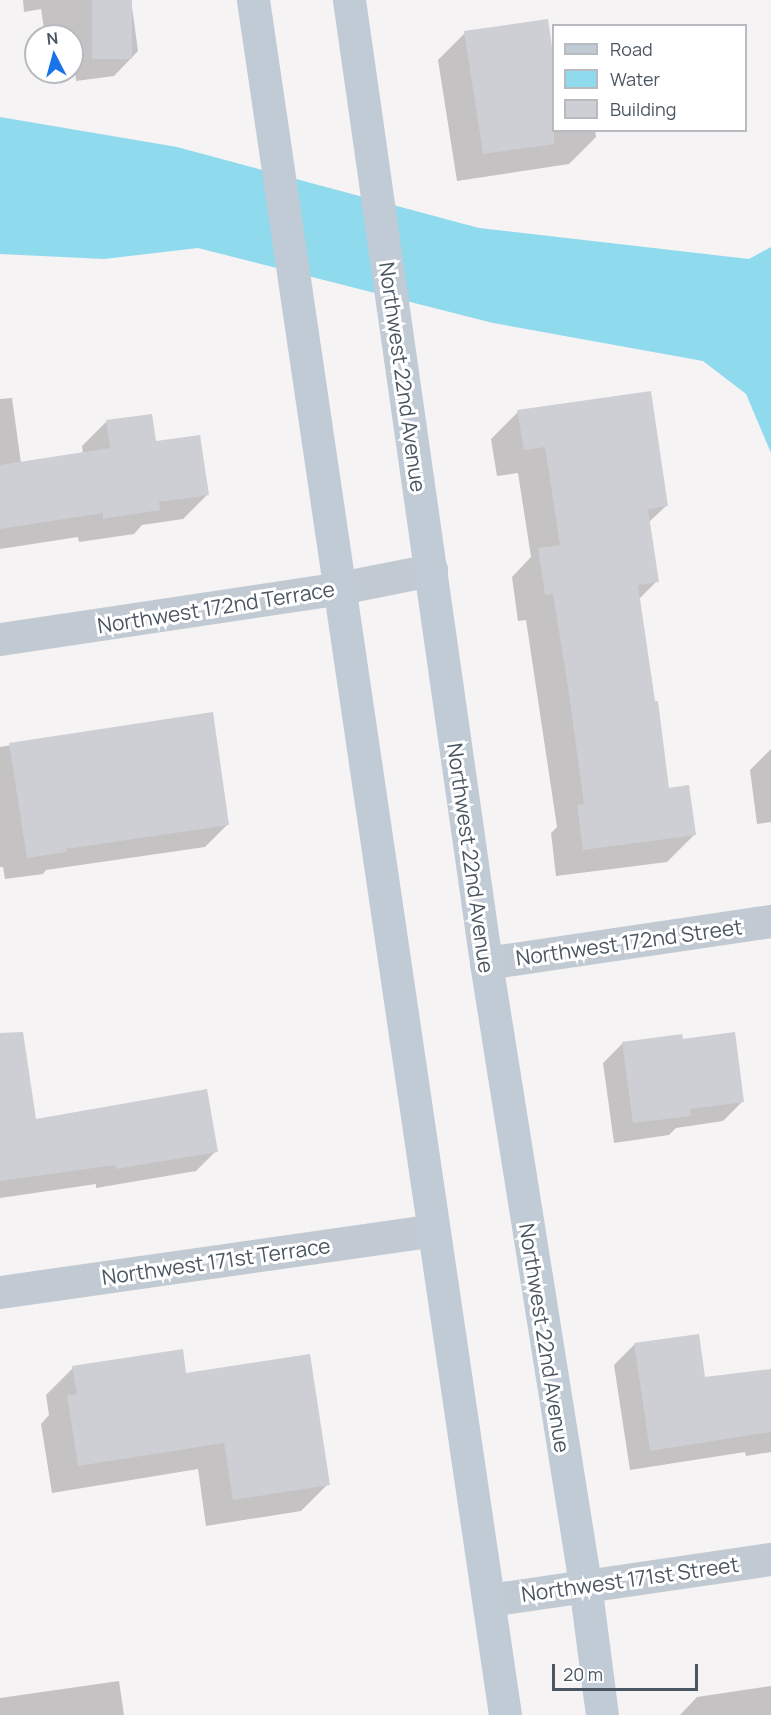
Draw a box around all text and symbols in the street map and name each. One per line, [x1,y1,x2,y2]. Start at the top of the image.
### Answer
north arrow [24,24,84,84]
legend [552,24,747,132]
text: N [45,27,59,50]
text: Road [610,37,653,61]
text: Water [610,67,660,91]
text: Building [610,97,676,121]
street label: Northwest 22nd Avenue [374,261,432,493]
street label: Northwest 172nd Terrace [96,576,336,638]
street label: Northwest 22nd Avenue [442,742,500,974]
street label: Northwest 172nd Street [514,914,744,970]
street label: Northwest 22nd Avenue [514,1222,576,1454]
street label: Northwest 171st Terrace [100,1232,332,1290]
street label: Northwest 171st Street [520,1551,740,1607]
scale bar [555,1652,700,1690]
text: 20 m [563,1662,603,1686]

